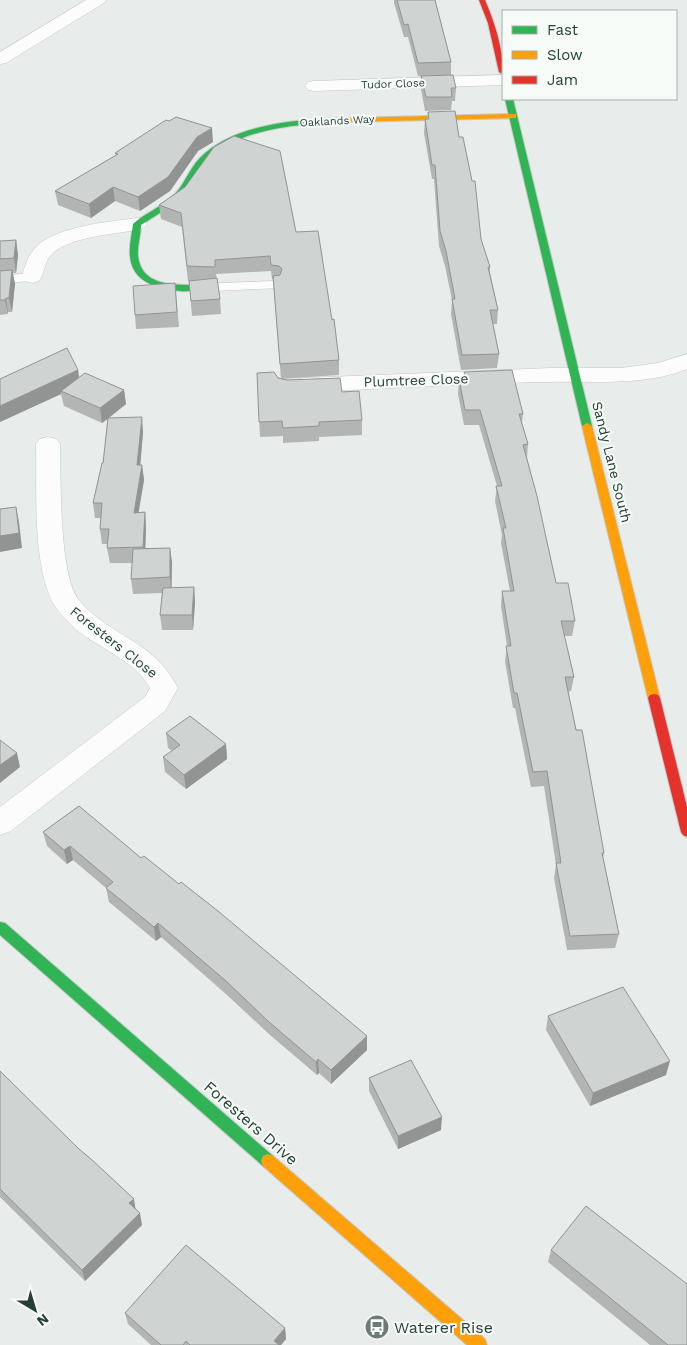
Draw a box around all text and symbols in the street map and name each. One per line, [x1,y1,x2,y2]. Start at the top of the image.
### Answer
legend [502,10,677,100]
text: Fast [547,21,579,39]
text: Slow [547,46,583,64]
text: Jam [547,71,578,89]
street label: Tudor Close [361,76,425,92]
street label: Oaklands Way [299,113,375,129]
street label: Plumtree Close [363,370,469,390]
street label: Sandy Lane South [589,400,635,524]
street label: Foresters Close [67,603,161,681]
street label: Foresters Drive [200,1077,302,1169]
north arrow [10,1285,60,1335]
text: N [34,1311,52,1330]
bus stop icon: Waterer Rise [364,1314,390,1340]
place label: Waterer Rise [394,1318,493,1337]

